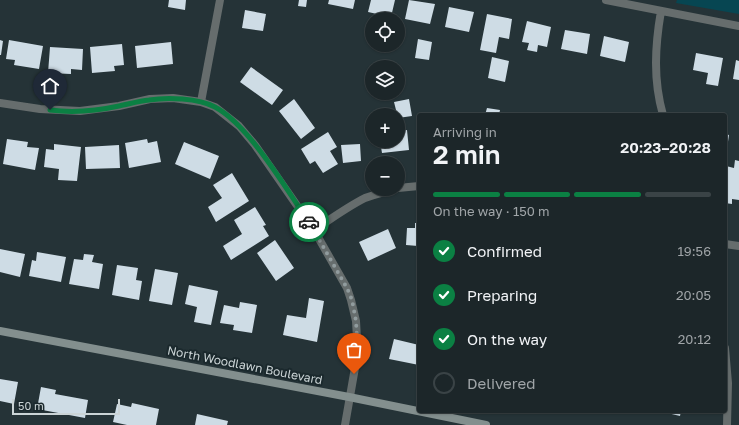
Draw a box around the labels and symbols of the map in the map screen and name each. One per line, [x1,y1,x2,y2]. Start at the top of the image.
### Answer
pin [33,69,67,110]
courier [289,202,329,242]
pin [337,333,371,374]
street label: North Woodlawn Boulevard [166,343,324,387]
scale bar [12,397,120,416]

